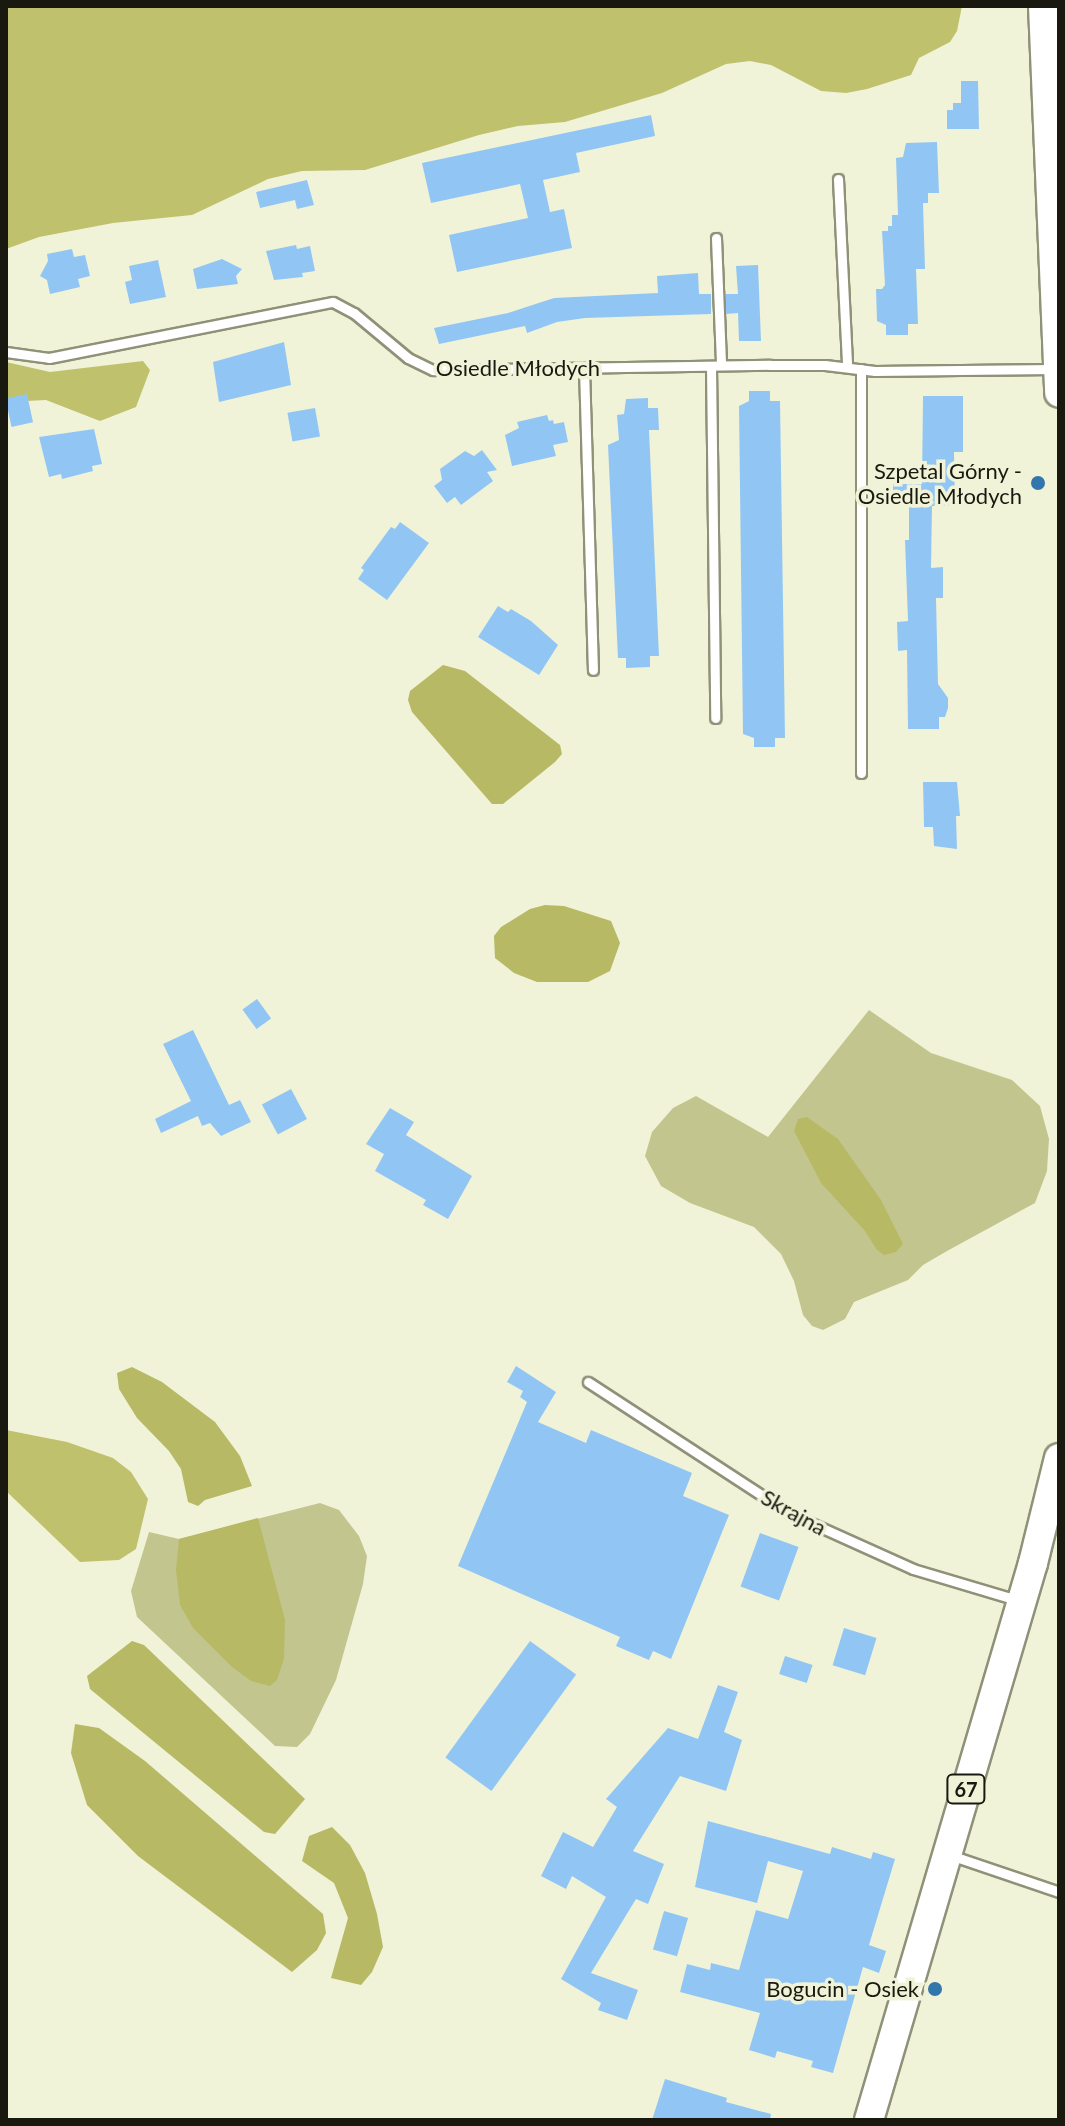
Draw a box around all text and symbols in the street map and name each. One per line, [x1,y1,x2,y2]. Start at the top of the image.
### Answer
street label: Osiedle Młodych [436,355,600,381]
place label: Szpetal Górny - Osiedle Młodych [858,457,1022,508]
marker: Szpetal Górny - Osiedle Młodych [1029,474,1047,492]
street label: Skrajna [757,1483,831,1541]
road number: 67 [946,1773,986,1805]
place label: Bogucin - Osiek [766,1976,919,2002]
marker: Bogucin - Osiek [926,1980,944,1998]

